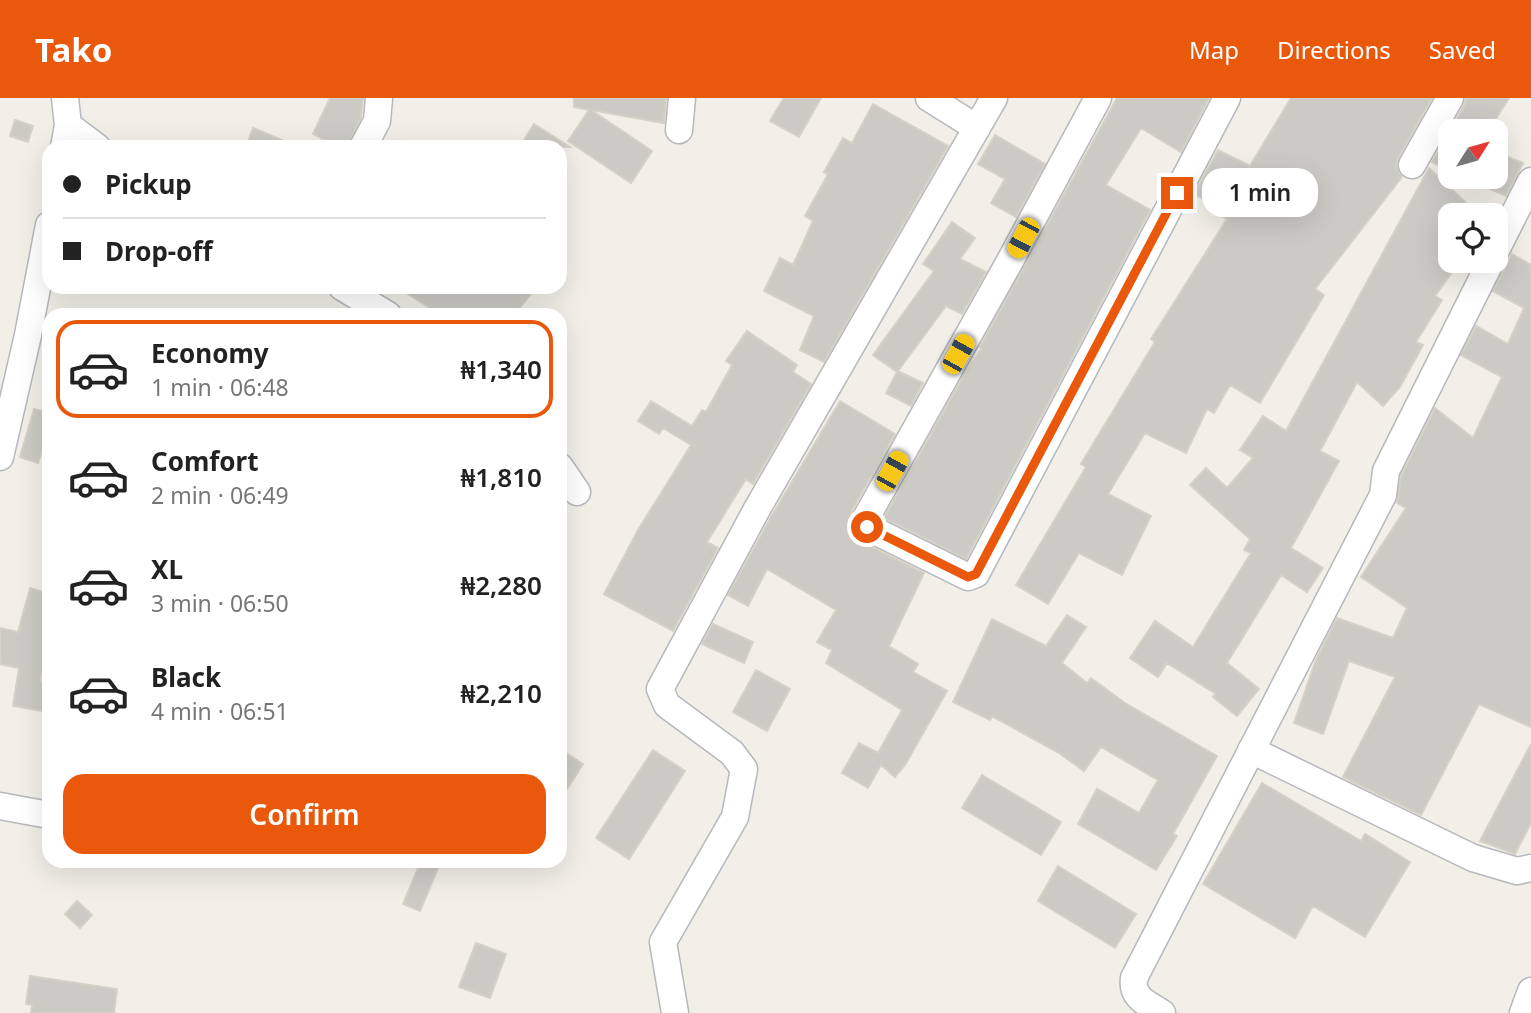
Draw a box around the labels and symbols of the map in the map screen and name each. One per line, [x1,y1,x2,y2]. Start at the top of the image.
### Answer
north arrow [1438,119,1508,189]
callout: 1 min [1202,168,1317,217]
route end [1161,177,1193,209]
car [1004,215,1043,261]
car [939,331,978,377]
car [873,448,912,494]
route start [851,511,883,543]

